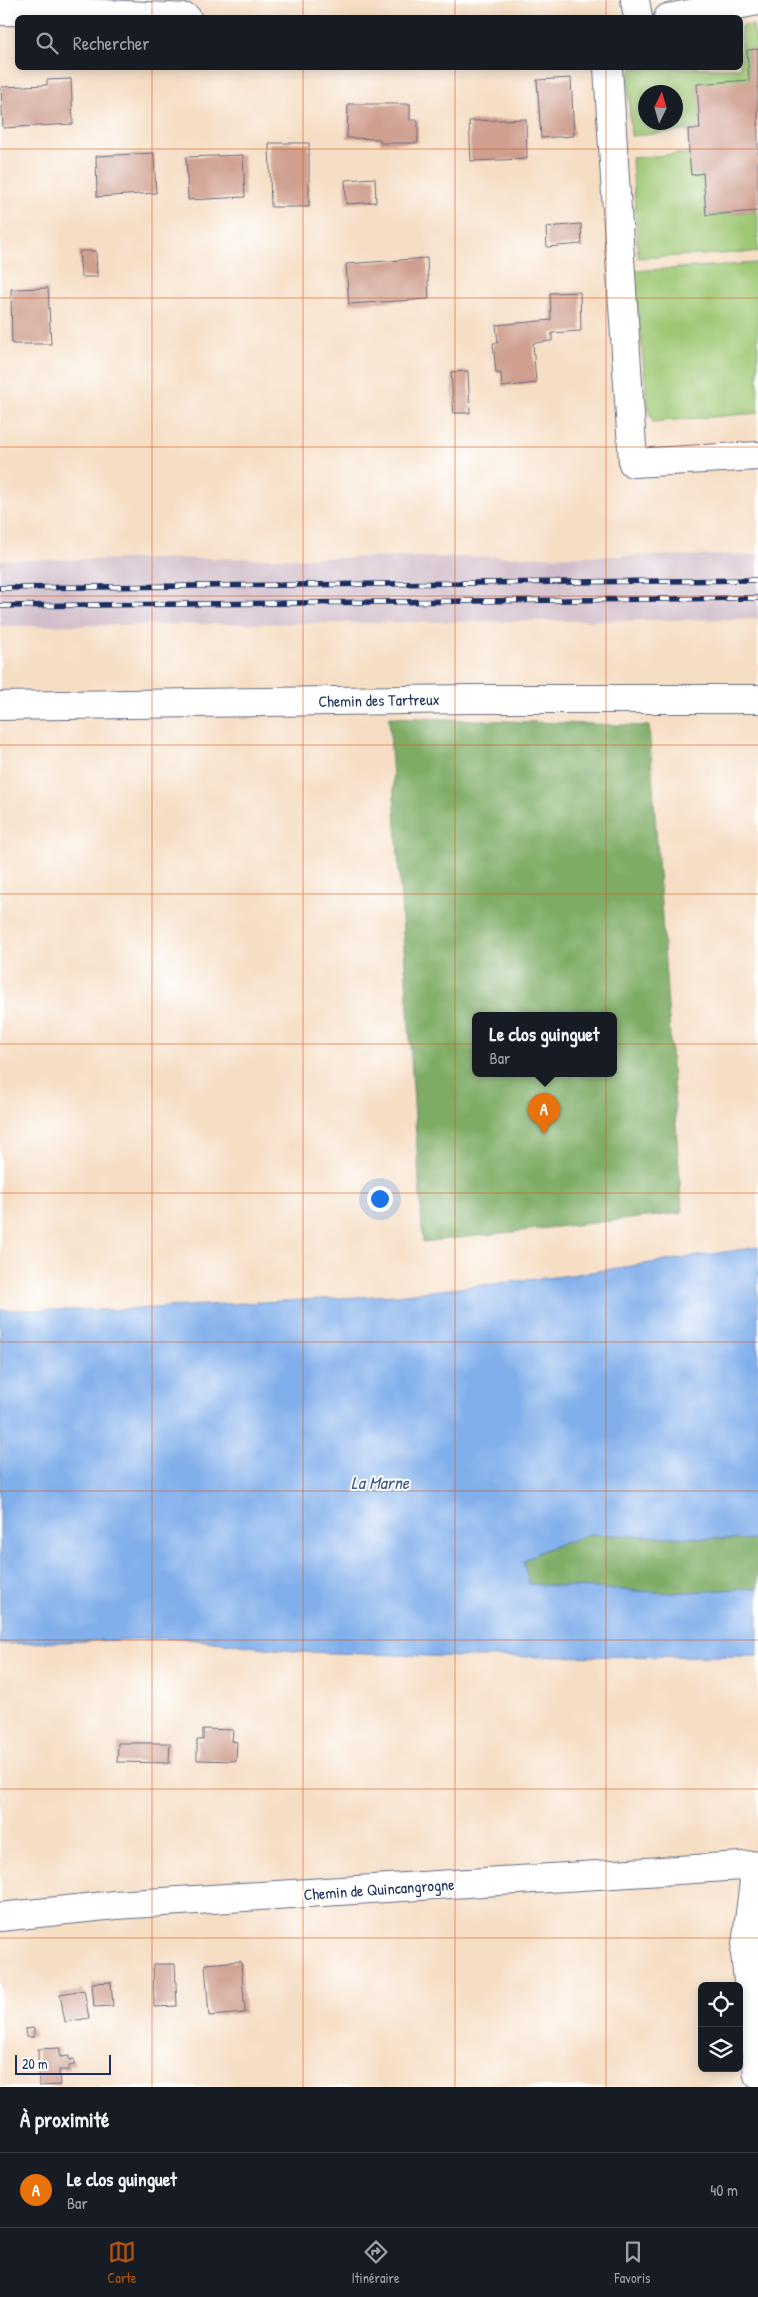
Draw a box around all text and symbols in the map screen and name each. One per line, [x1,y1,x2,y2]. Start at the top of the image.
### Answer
search box [15,15,743,70]
icon: search [33,29,61,57]
text: Rechercher [73,30,150,56]
north arrow [638,85,683,130]
street label: Chemin des Tartreux [318,688,440,712]
popup [472,1012,617,1077]
text: Le clos guinguet [490,1021,599,1047]
text: Bar [490,1047,510,1069]
pin: A [528,1093,560,1134]
your location [367,1186,393,1212]
water label: La Marne [351,1470,410,1495]
street label: Chemin de Quincangrogne [303,1873,456,1905]
map controls [698,1982,743,2072]
button: locate [698,1982,743,2027]
button: layers [698,2027,743,2072]
scale bar [15,2052,111,2075]
text: 20 m [22,2054,48,2073]
text: À proximité [20,2105,109,2134]
text: Le clos guinguet [67,2166,177,2192]
text: A [32,2179,40,2201]
text: 40 m [710,2179,738,2201]
text: Bar [67,2192,88,2214]
tab: Carte [108,2238,136,2287]
tab: Itinéraire [351,2238,400,2287]
tab: Favoris [615,2238,650,2287]

